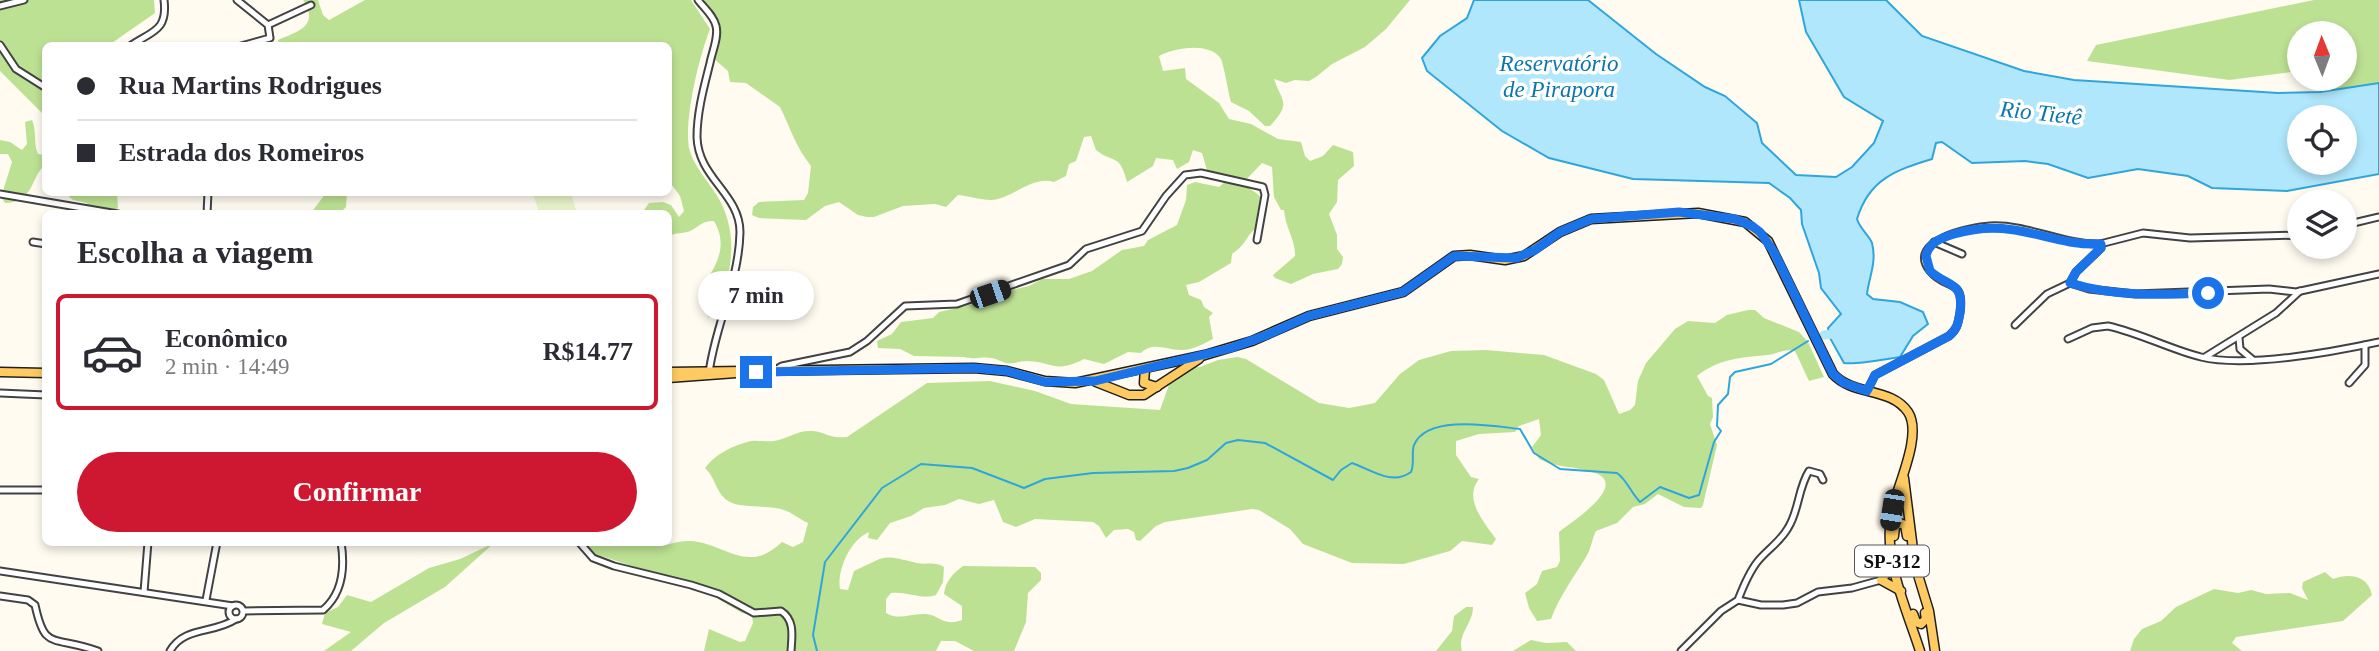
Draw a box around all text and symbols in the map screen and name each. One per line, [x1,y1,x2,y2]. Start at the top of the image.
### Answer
north arrow [2287,21,2357,91]
map controls [2287,21,2357,259]
water label: Reservatório de Pirapora [1499,51,1618,102]
text: Rua Martins Rodrigues [119,71,382,100]
water label: Rio Tietê [1998,96,2084,130]
button: locate [2287,105,2357,175]
text: Estrada dos Romeiros [119,138,364,167]
button: layers [2287,189,2357,259]
text: Escolha a viagem [77,234,313,270]
callout: 7 min [698,270,814,320]
car [967,277,1014,311]
route start [2192,277,2224,309]
text: 7 min [728,283,784,308]
icon: car [81,321,144,384]
text: Econômico [165,324,288,353]
text: R$14.77 [543,337,633,366]
text: 2 min · 14:49 [165,354,290,379]
route end [740,356,772,388]
button: Confirmar [77,452,637,532]
car [1879,488,1906,532]
road number: SP-312 [1855,546,1929,576]

